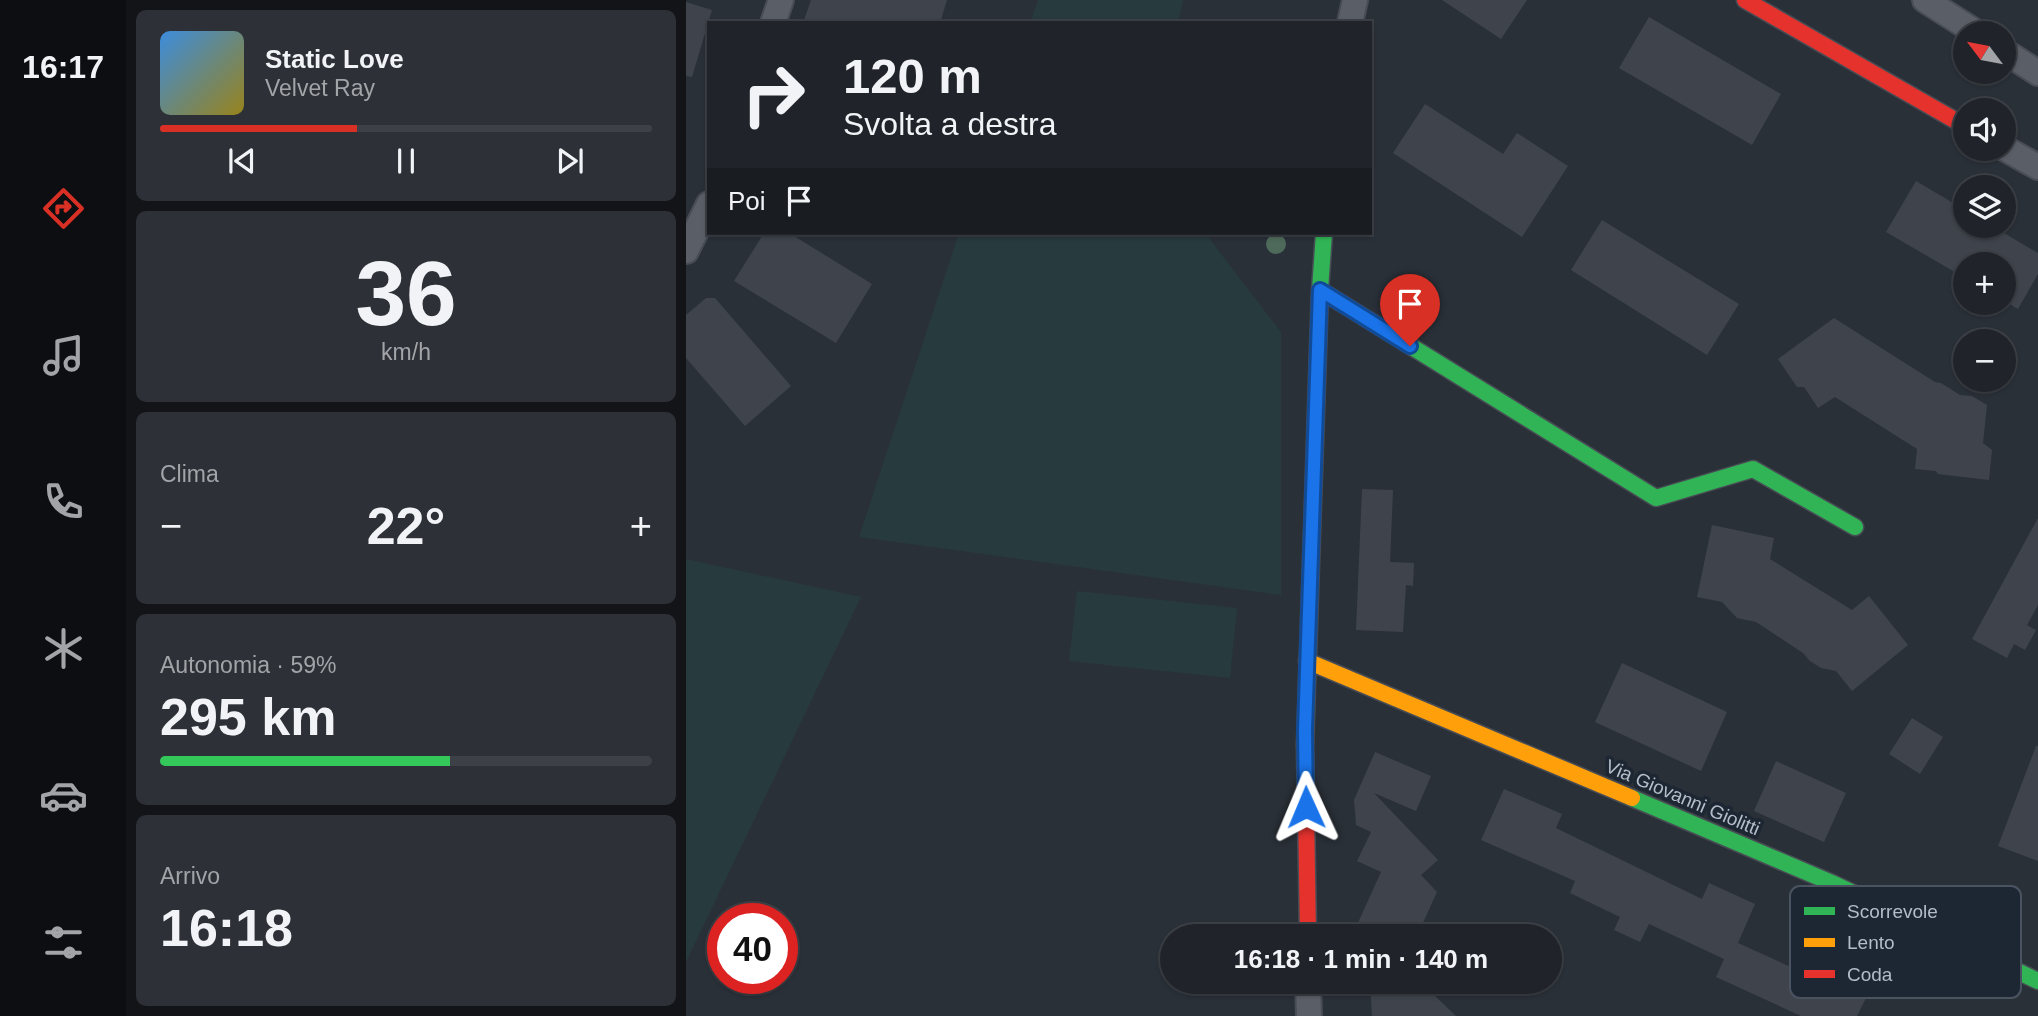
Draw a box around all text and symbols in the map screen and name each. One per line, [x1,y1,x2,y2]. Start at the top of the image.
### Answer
north arrow [1953,21,2016,84]
map controls [1953,21,2016,392]
text: Static Love [265,44,404,74]
text: 16:17 [22,49,104,85]
icon: right [728,49,819,140]
text: 120 m [843,49,982,103]
text: Velvet Ray [265,75,375,101]
button: sound [1953,98,2016,161]
text: Svolta a destra [843,106,1056,142]
icon: previous [223,142,261,180]
icon: pause [387,142,425,180]
icon: next [551,142,589,180]
button: layers [1953,175,2016,238]
icon: arrive [780,182,818,220]
icon: directions [39,184,88,233]
text: Poi [728,186,766,216]
text: 36 [355,243,457,344]
button: + [1953,252,2016,315]
pin [1380,274,1440,346]
icon: arrive [1391,285,1429,323]
button: − [1953,329,2016,392]
icon: music [39,331,88,380]
text: km/h [381,339,431,365]
text: Clima [160,461,219,487]
icon: phone [39,477,88,526]
text: 22° [367,497,445,555]
text: − [160,505,182,547]
text: + [630,505,652,547]
icon: climate [39,624,88,673]
text: Autonomia · 59% [160,652,336,678]
text: 295 km [160,688,336,746]
street label: Via Giovanni Giolitti [1603,755,1763,839]
position arrow [1269,770,1343,844]
icon: car [39,771,88,820]
text: Arrivo [160,863,220,889]
legend [1790,886,2021,998]
text: 16:18 [160,899,293,957]
text: Scorrevole [1847,901,1938,922]
speed limit sign: 40 [707,903,798,994]
icon: filters [39,918,88,967]
text: Lento [1847,932,1895,953]
text: 16:18 · 1 min · 140 m [1234,944,1488,974]
text: Coda [1847,964,1893,985]

